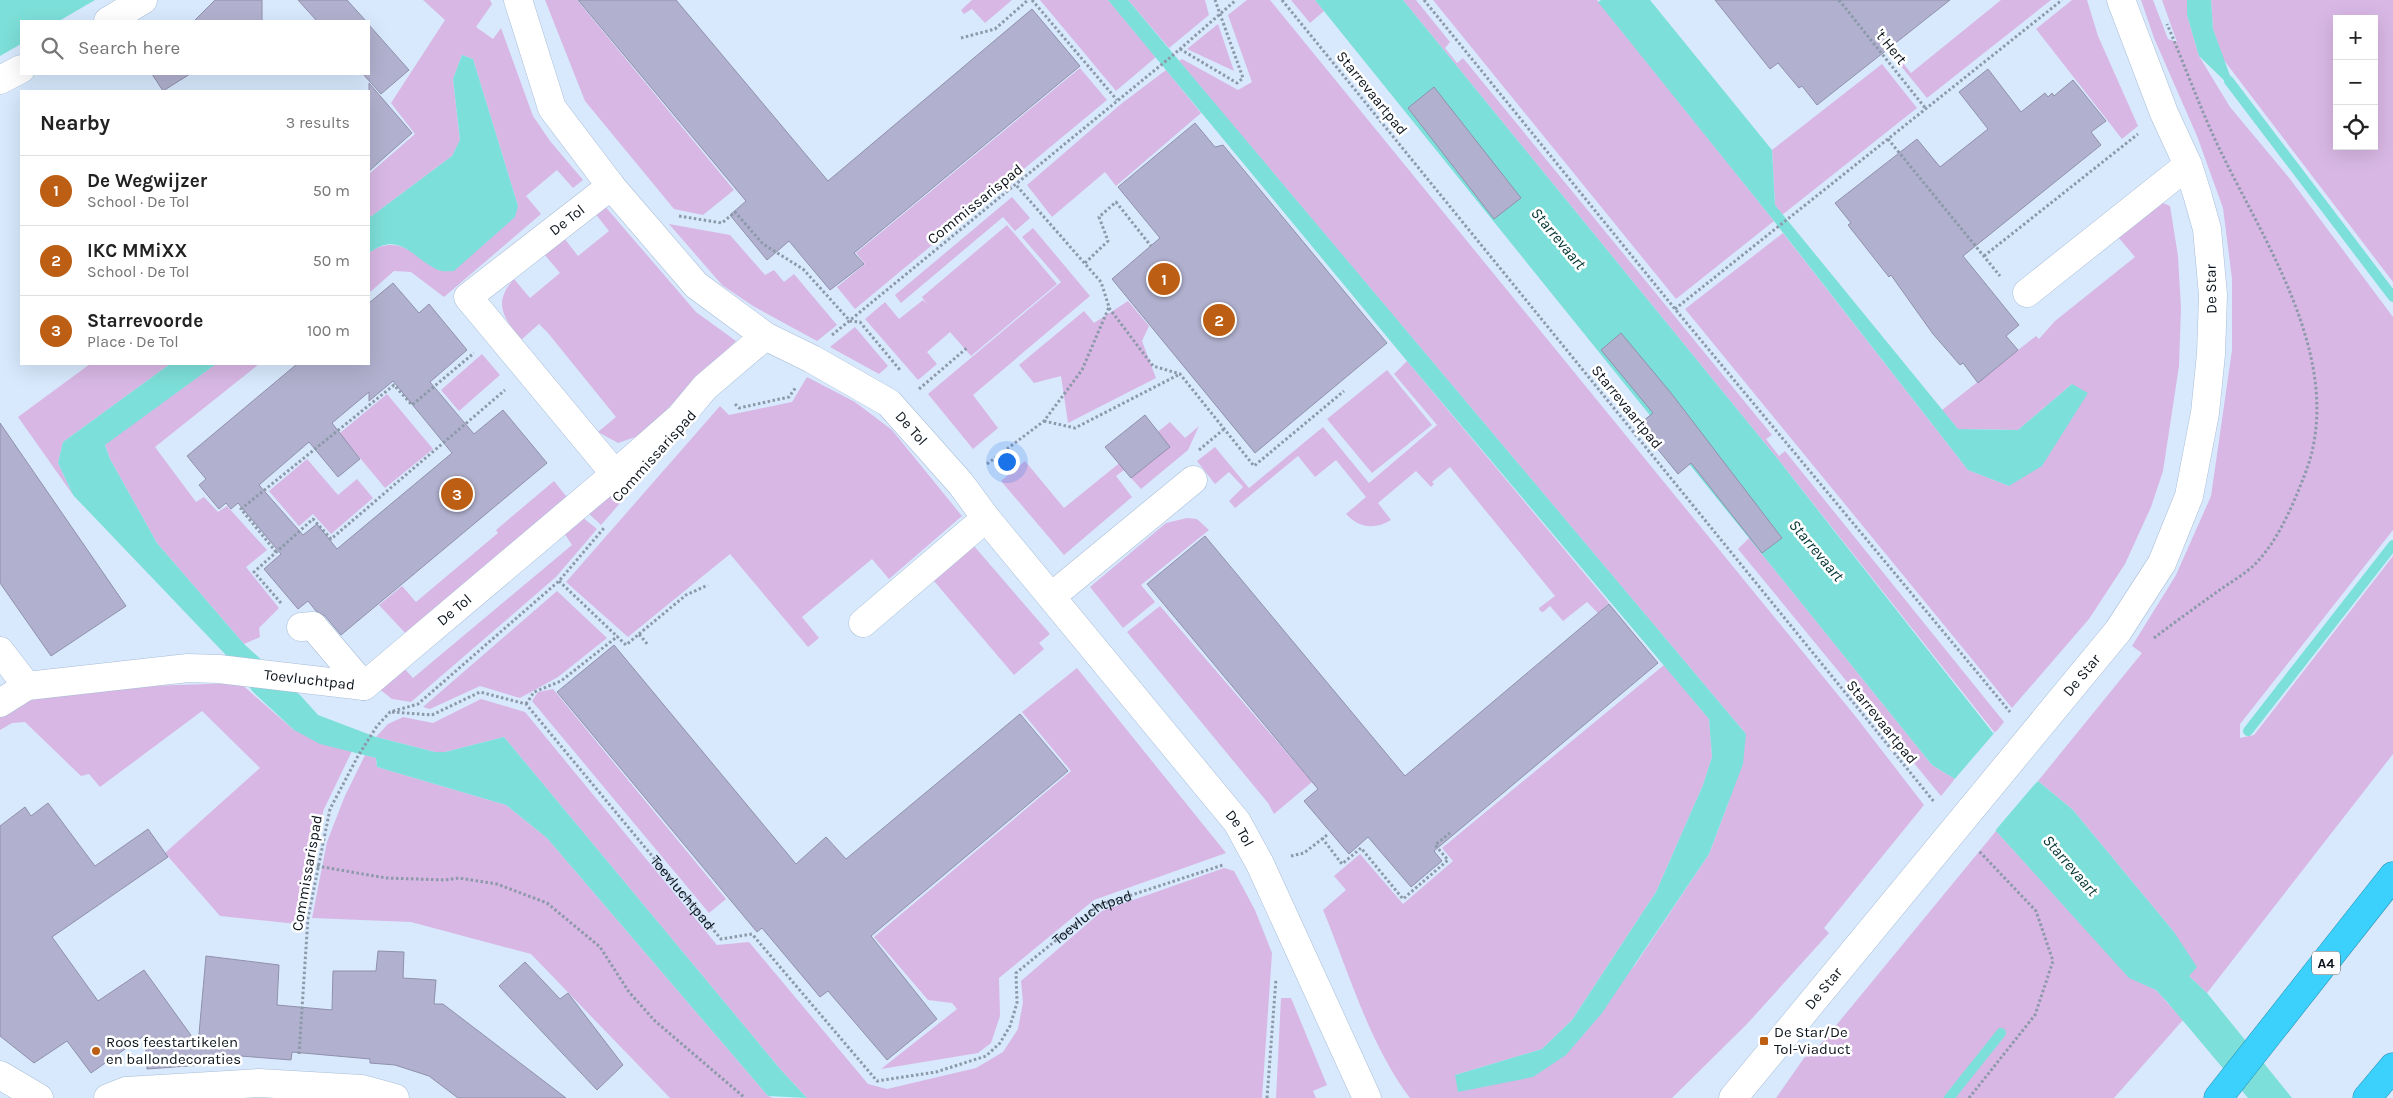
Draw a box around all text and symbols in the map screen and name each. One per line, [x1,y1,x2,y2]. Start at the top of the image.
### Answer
map controls [2333,15,2378,150]
button: + [2333,15,2378,60]
search box [20,20,370,75]
street label: 't Hert [1871,26,1911,68]
icon: search [38,34,66,62]
text: Search here [78,37,180,59]
street label: Starrevaartpad [1333,47,1411,139]
button: − [2333,60,2378,105]
button: locate [2333,105,2378,150]
text: Nearby [40,111,110,135]
text: 3 results [286,113,350,132]
street label: Commissarispad [924,160,1026,248]
text: De Wegwijzer [87,170,207,192]
text: 1 [53,181,59,200]
text: 50 m [313,181,350,200]
text: School · De Tol [87,192,190,211]
street label: De Tol [546,201,588,239]
water label: Starrevaart [1527,204,1590,274]
text: IKC MMiXX [87,240,188,262]
text: 2 [51,251,61,270]
text: 50 m [313,251,350,270]
pin: 1 [1148,260,1180,298]
text: School · De Tol [87,262,190,281]
street label: De Star [2202,263,2220,314]
pin: 2 [1203,301,1235,339]
text: Starrevoorde [87,310,203,332]
text: 3 [51,321,61,340]
text: 100 m [307,321,350,340]
text: Place · De Tol [87,332,179,351]
street label: Starrevaartpad [1588,361,1666,453]
street label: Commissarispad [608,406,700,506]
street label: De Tol [891,407,931,449]
your location [994,449,1020,475]
pin: 3 [441,475,473,513]
water label: Starrevaart [1785,516,1848,586]
street label: De Tol [433,590,475,629]
street label: De Star [2059,650,2105,700]
street label: Toevluchtpad [263,665,356,694]
street label: Starrevaartpad [1843,676,1921,768]
street label: De Tol [1222,806,1258,850]
street label: Commissarispad [288,814,326,932]
water label: Starrevaart [2039,831,2103,900]
street label: Toevluchtpad [646,852,719,934]
street label: Toevluchtpad [1049,886,1134,949]
road number: A4 [2312,951,2340,974]
street label: De Star [1801,963,1846,1013]
place label: De Star/De Tol-Viaduct [1774,1023,1851,1058]
place label: Roos feestartikelen en ballondecoraties [106,1033,241,1068]
marker: De Star/De Tol-Viaduct [1758,1035,1770,1047]
marker: Roos feestartikelen en ballondecoraties [90,1045,102,1057]

